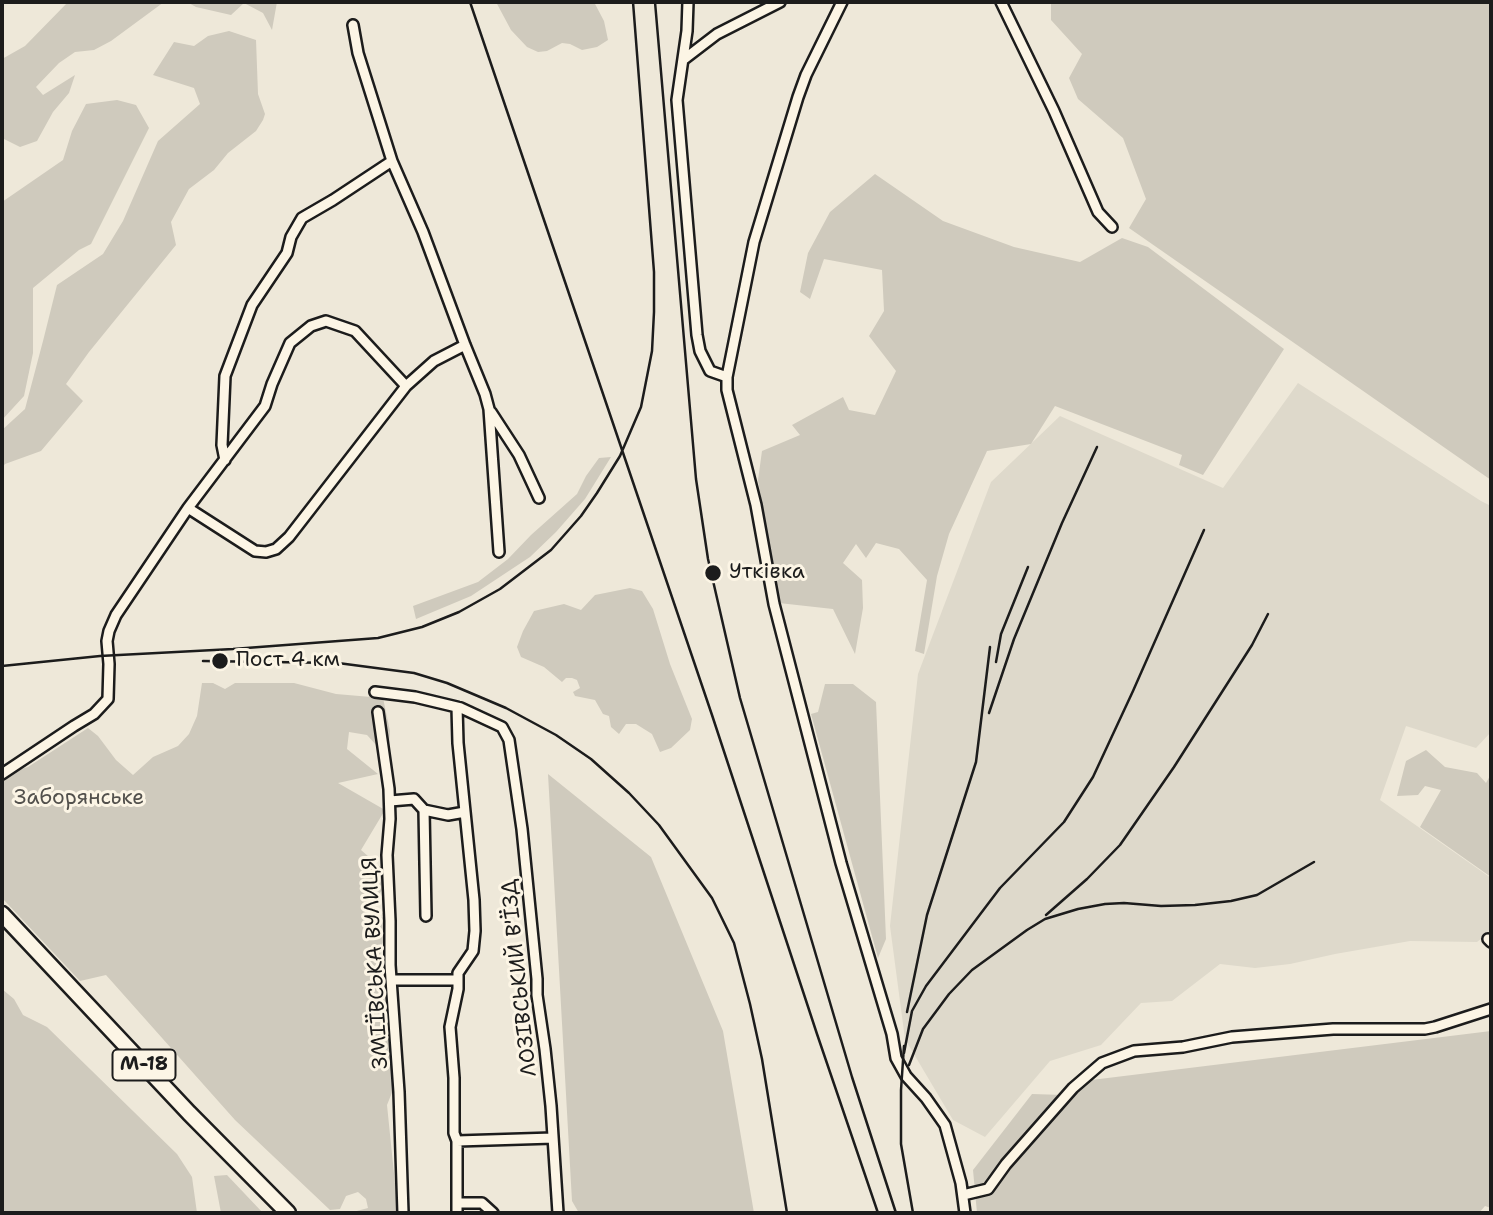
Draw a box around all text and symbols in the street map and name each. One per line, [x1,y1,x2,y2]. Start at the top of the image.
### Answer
place label: Уткiвка [729,560,805,586]
marker: Уткiвка [703,563,723,583]
place label: Пост 4 км [236,648,340,674]
marker: Пост 4 км [210,651,230,671]
park label: Заборянське [14,786,144,812]
street label: ЗМІЇВСЬКА ВУЛИЦЯ [358,856,394,1070]
street label: ЛОЗІВСЬКИЙ В'ЇЗД [497,878,543,1078]
road number: М-18 [113,1050,176,1080]

